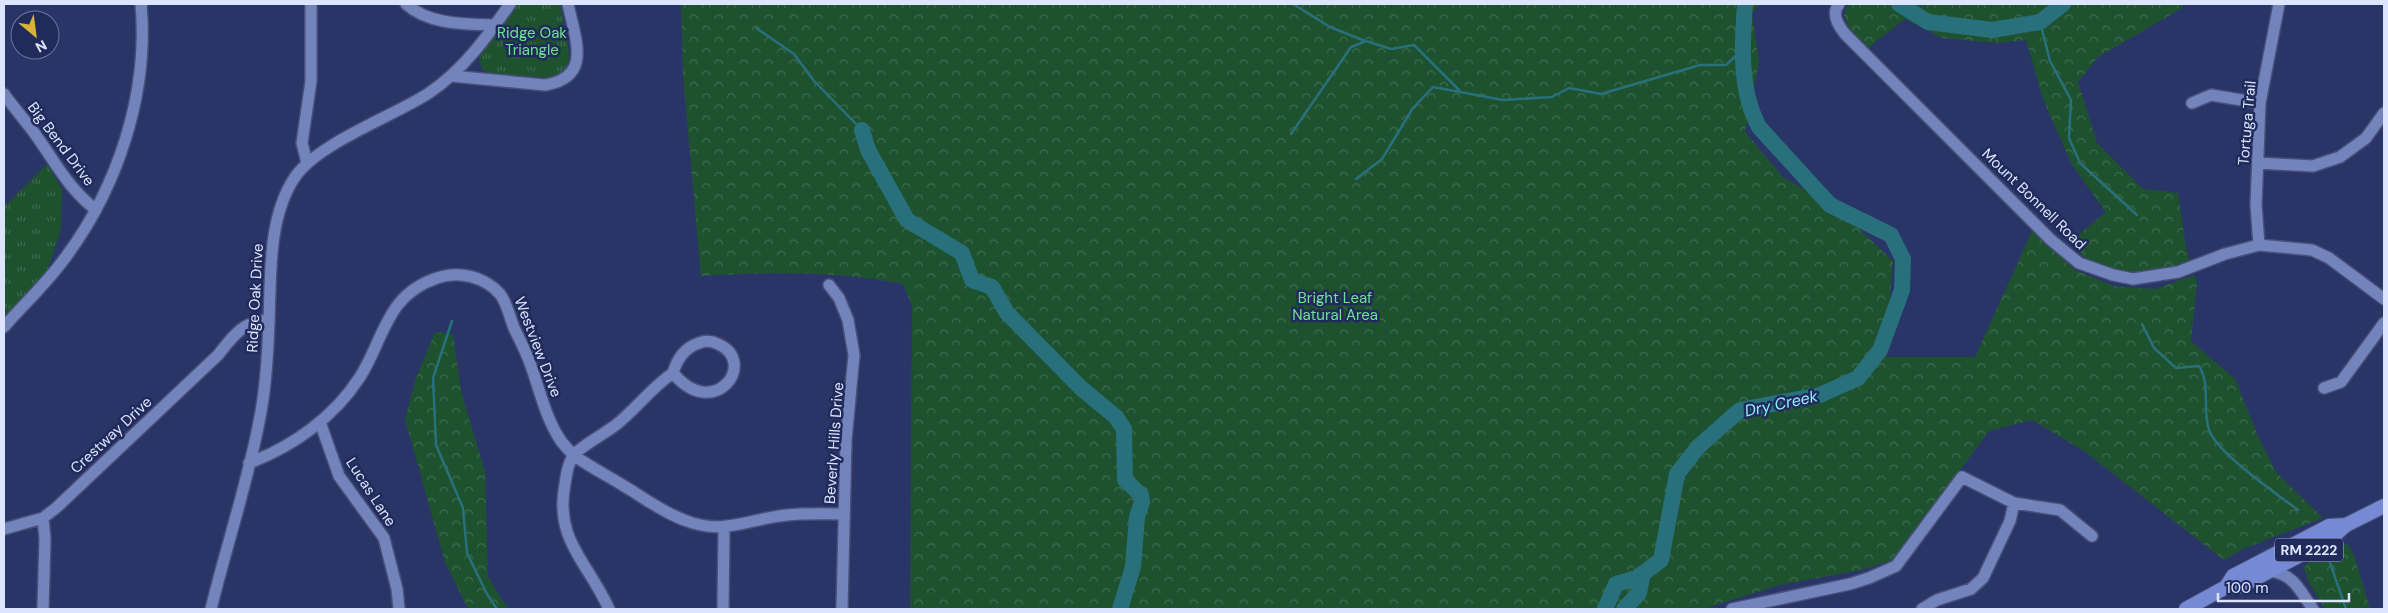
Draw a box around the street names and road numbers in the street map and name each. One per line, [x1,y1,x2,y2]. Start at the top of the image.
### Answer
street label: Tortuga Trail [2233,80,2261,166]
street label: Big Bend Drive [23,98,99,190]
street label: Mount Bonnell Road [1977,144,2091,254]
street label: Ridge Oak Drive [242,243,268,353]
street label: Westview Drive [510,294,566,400]
street label: Beverly Hills Drive [820,381,848,505]
street label: Crestway Drive [66,392,156,478]
street label: Lucas Lane [341,454,401,530]
road number: RM 2222 [2275,538,2343,562]

